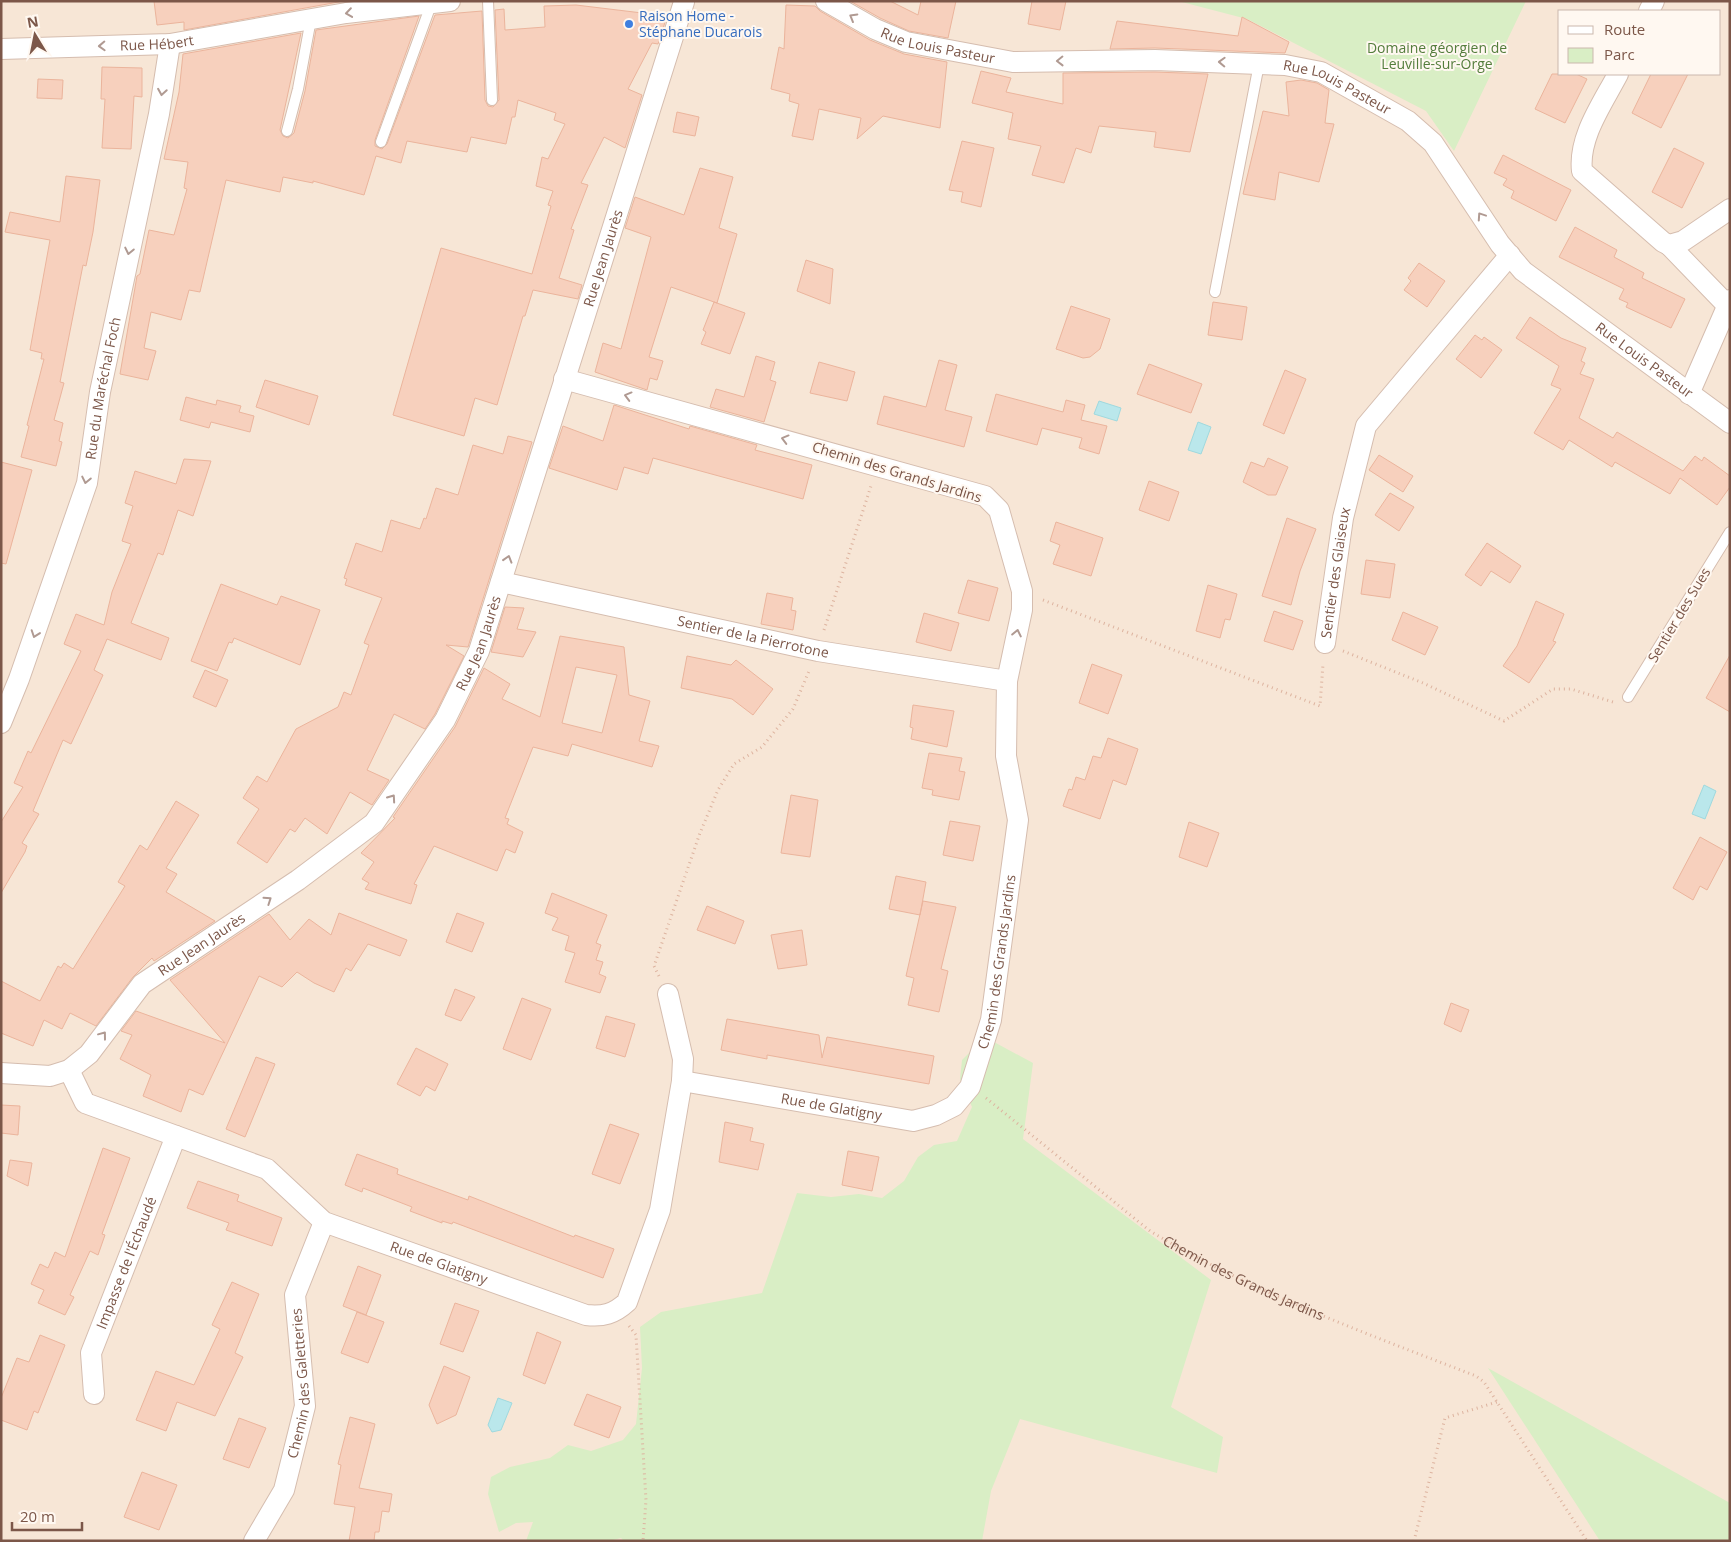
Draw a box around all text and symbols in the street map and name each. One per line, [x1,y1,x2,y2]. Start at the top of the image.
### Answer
place label: Raison Home - Stéphane Ducarois [639,6,762,41]
one-way arrow [345,7,354,17]
north arrow [10,10,60,60]
legend [1558,10,1721,75]
text: N [25,11,40,32]
one-way arrow [849,13,858,23]
marker: Raison Home - Stéphane Ducarois [623,18,635,30]
text: Route [1604,19,1645,39]
street label: Rue Louis Pasteur [878,23,997,68]
street label: Rue Hébert [120,30,195,54]
park label: Domaine géorgien de Leuville-sur-Orge [1367,38,1507,73]
one-way arrow [98,41,106,51]
text: Parc [1604,44,1635,64]
street label: Rue Louis Pasteur [1282,55,1395,119]
one-way arrow [1056,56,1064,66]
one-way arrow [1218,57,1226,68]
one-way arrow [158,88,168,96]
street label: Rue Jean Jaurès [578,207,627,309]
one-way arrow [1478,212,1487,221]
one-way arrow [125,247,135,256]
street label: Rue du Maréchal Foch [80,315,125,461]
street label: Rue Louis Pasteur [1592,317,1698,402]
one-way arrow [623,391,632,402]
one-way arrow [780,434,789,445]
street label: Chemin des Grands Jardins [810,437,985,506]
one-way arrow [82,475,92,484]
street label: Sentier des Glaiseux [1316,504,1355,639]
one-way arrow [502,556,512,564]
street label: Sentier des Sues [1643,564,1715,666]
street label: Rue Jean Jaurès [451,593,505,694]
street label: Sentier de la Pierrotone [676,611,830,662]
one-way arrow [30,629,40,637]
one-way arrow [1011,629,1022,638]
one-way arrow [386,794,395,803]
street label: Chemin des Grands Jardins [972,873,1020,1051]
one-way arrow [262,897,271,906]
street label: Rue Jean Jaurès [154,908,249,980]
one-way arrow [98,1032,106,1041]
street label: Rue de Glatigny [780,1088,884,1125]
street label: Impasse de l'Échaudé [91,1193,160,1332]
street label: Chemin des Grands Jardins [1160,1231,1327,1324]
street label: Rue de Glatigny [388,1236,491,1289]
street label: Chemin des Galetteries [282,1307,314,1460]
scale bar [12,1500,82,1532]
text: 20 m [20,1506,55,1526]

